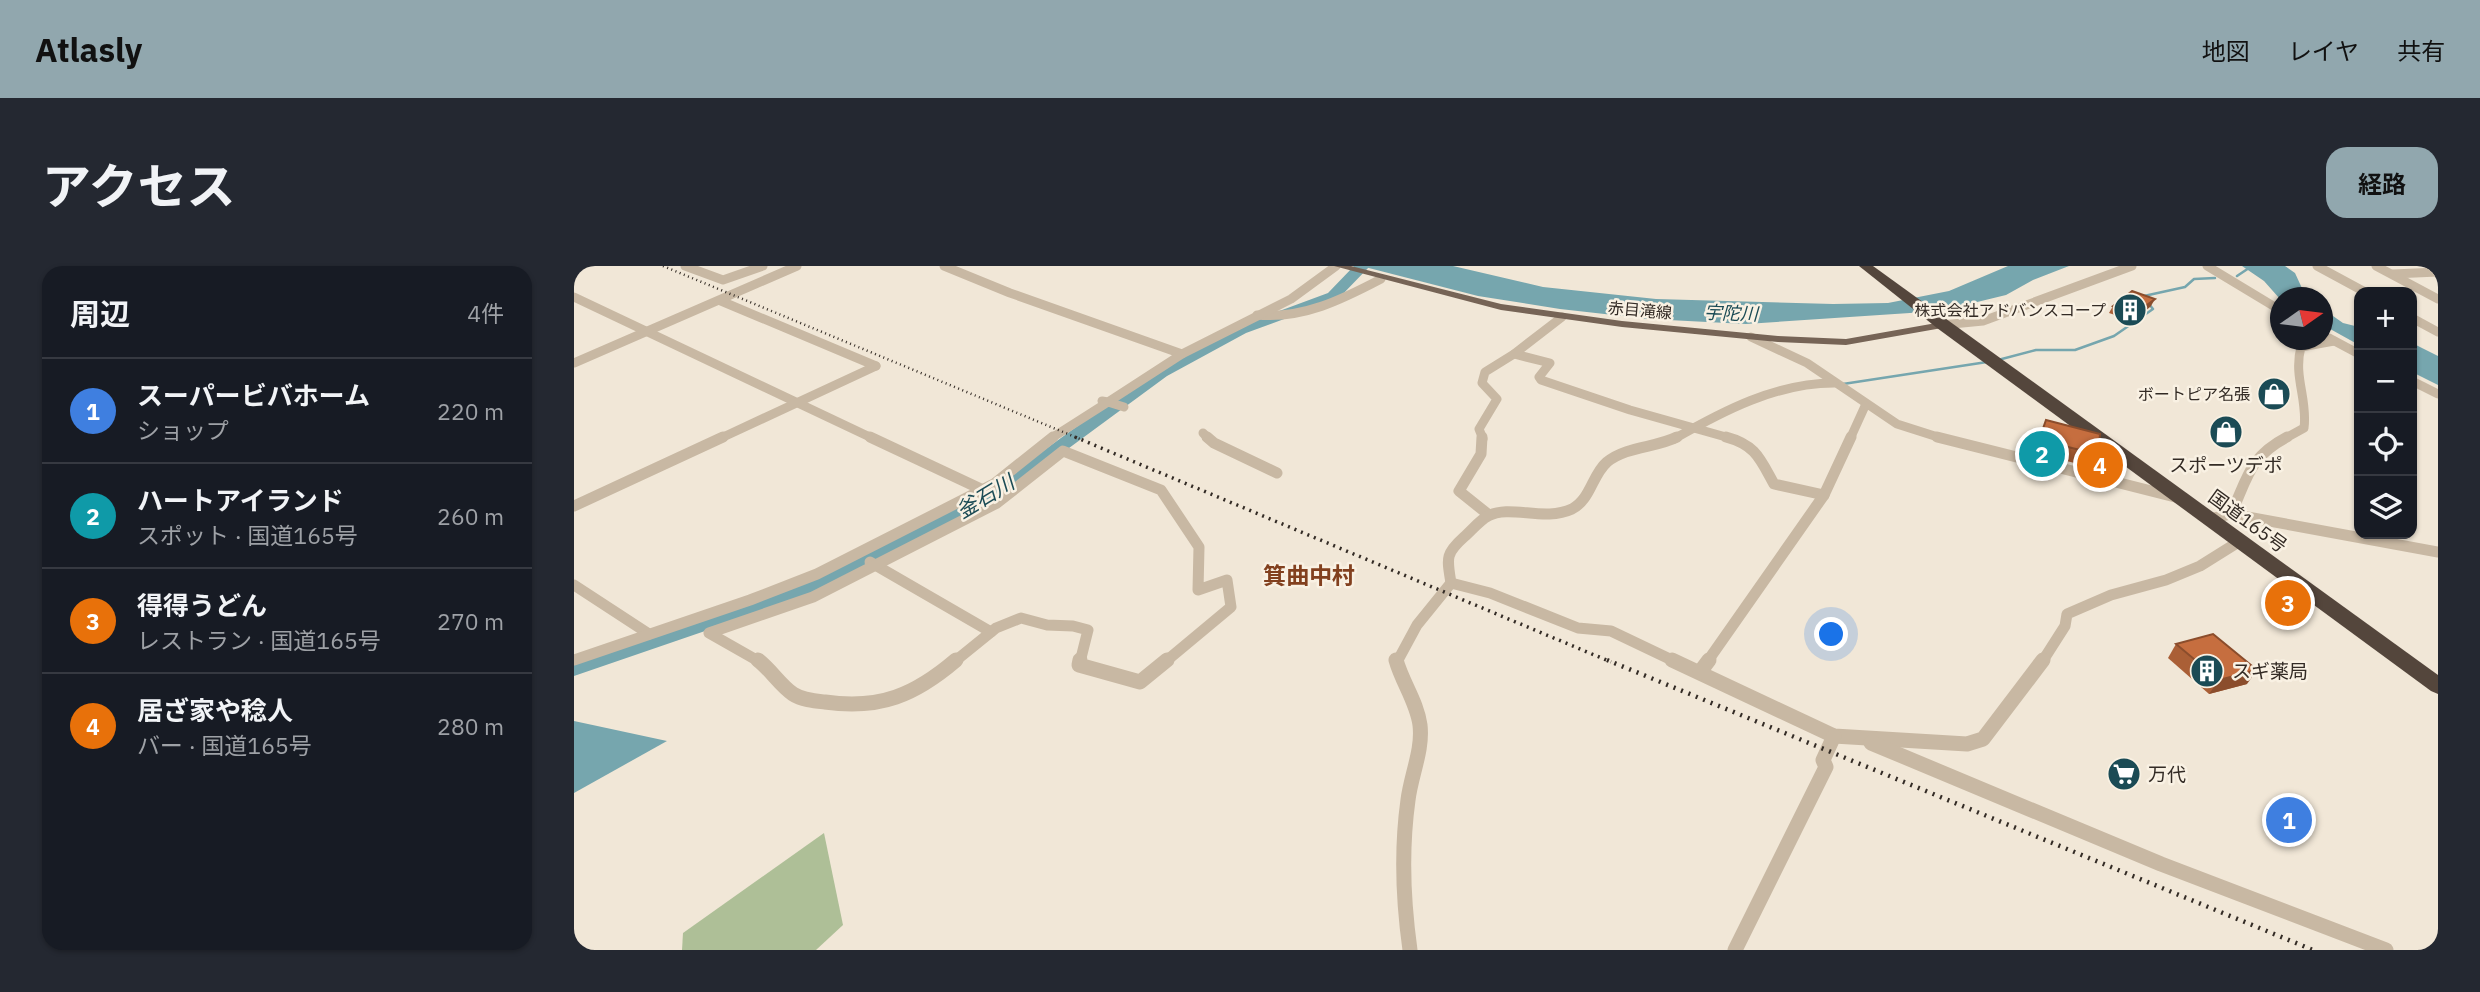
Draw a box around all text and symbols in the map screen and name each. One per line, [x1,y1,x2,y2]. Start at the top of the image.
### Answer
text: Atlasly [35,28,142,71]
text: 地図 [2202,35,2250,67]
text: レイヤ [2288,35,2359,67]
text: 共有 [2397,35,2445,67]
button: 経路 [2326,147,2438,218]
text: アクセス [42,154,236,217]
north arrow [2270,287,2333,350]
map controls [2354,287,2417,539]
button: + [2354,287,2417,350]
building icon: 株式会社アドバンスコープ [2111,291,2149,329]
text: 周辺 [70,294,130,333]
street label: 赤目滝線 [1607,297,1673,323]
text: 4件 [467,298,504,328]
place label: 株式会社アドバンスコープ [1914,300,2106,320]
water label: 宇陀川 [1704,301,1760,326]
button: − [2354,350,2417,413]
shop icon: ボートピア名張 [2255,375,2293,413]
text: スーパービバホーム [137,378,370,412]
place label: ボートピア名張 [2138,384,2250,404]
text: 1 [86,396,100,426]
text: 220 m [437,396,504,426]
shop icon: スポーツデポ [2207,413,2245,451]
button: locate [2354,413,2417,476]
text: ショップ [137,415,229,445]
pin: 2 [2019,428,2065,480]
pin: 4 [2077,439,2123,491]
place label: スポーツデポ [2169,453,2283,477]
water label: 釜石川 [951,467,1021,524]
button: layers [2354,476,2417,539]
text: ハートアイランド [137,483,344,517]
street label: 国道165号 [2204,484,2292,558]
text: 2 [86,501,100,531]
text: 260 m [437,501,504,531]
text: スポット · 国道165号 [137,520,358,550]
district label: 箕曲中村 [1263,560,1355,590]
pin: 3 [2265,577,2311,629]
text: 得得うどん [137,588,267,622]
text: 3 [86,606,100,636]
text: 270 m [437,606,504,636]
your location [1814,617,1848,651]
text: レストラン · 国道165号 [137,625,381,655]
building icon: スギ薬局 [2188,652,2226,690]
place label: スギ薬局 [2232,659,2308,683]
text: 居ざ家や稔人 [137,693,293,727]
text: 4 [86,711,100,741]
text: 280 m [437,711,504,741]
text: バー · 国道165号 [137,730,312,760]
supermarket icon: 万代 [2105,755,2143,793]
place label: 万代 [2148,762,2186,786]
pin: 1 [2266,794,2312,846]

